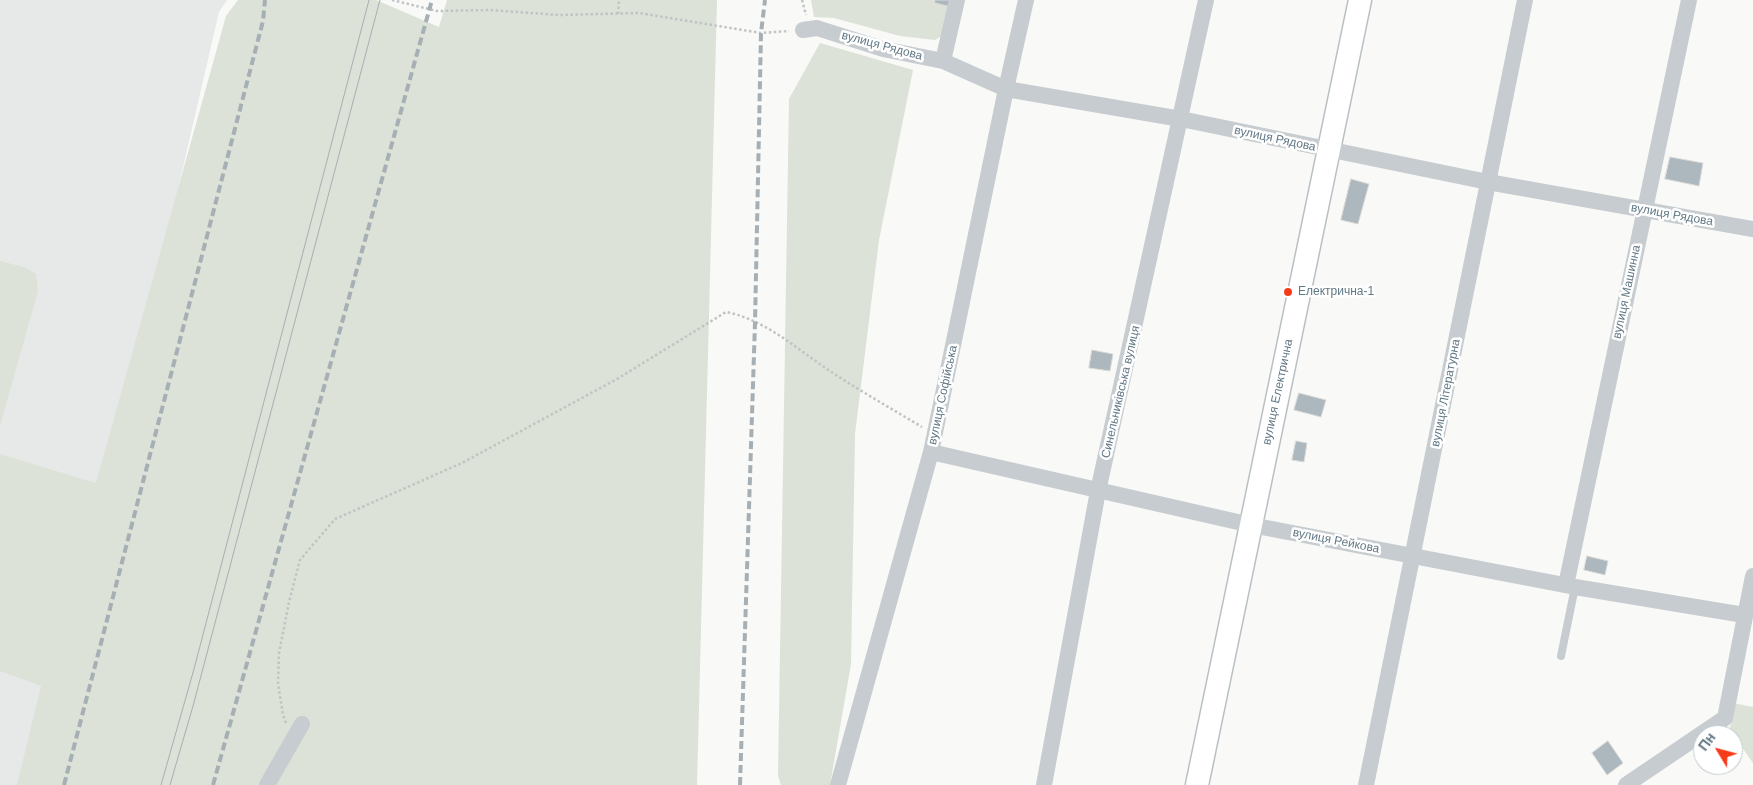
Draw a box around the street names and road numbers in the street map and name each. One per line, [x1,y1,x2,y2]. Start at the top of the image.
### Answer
street label: вулиця Рядова [840,28,924,64]
street label: вулиця Рядова [1233,123,1317,155]
street label: вулиця Рядова [1630,201,1714,229]
street label: вулиця Машинна [1610,244,1644,340]
street label: Синельниківська вулиця [1099,324,1143,460]
street label: вулиця Електрична [1260,338,1296,446]
street label: вулиця Літературна [1428,338,1464,448]
street label: вулиця Софійська [925,344,961,446]
street label: вулиця Рейкова [1291,526,1381,556]

